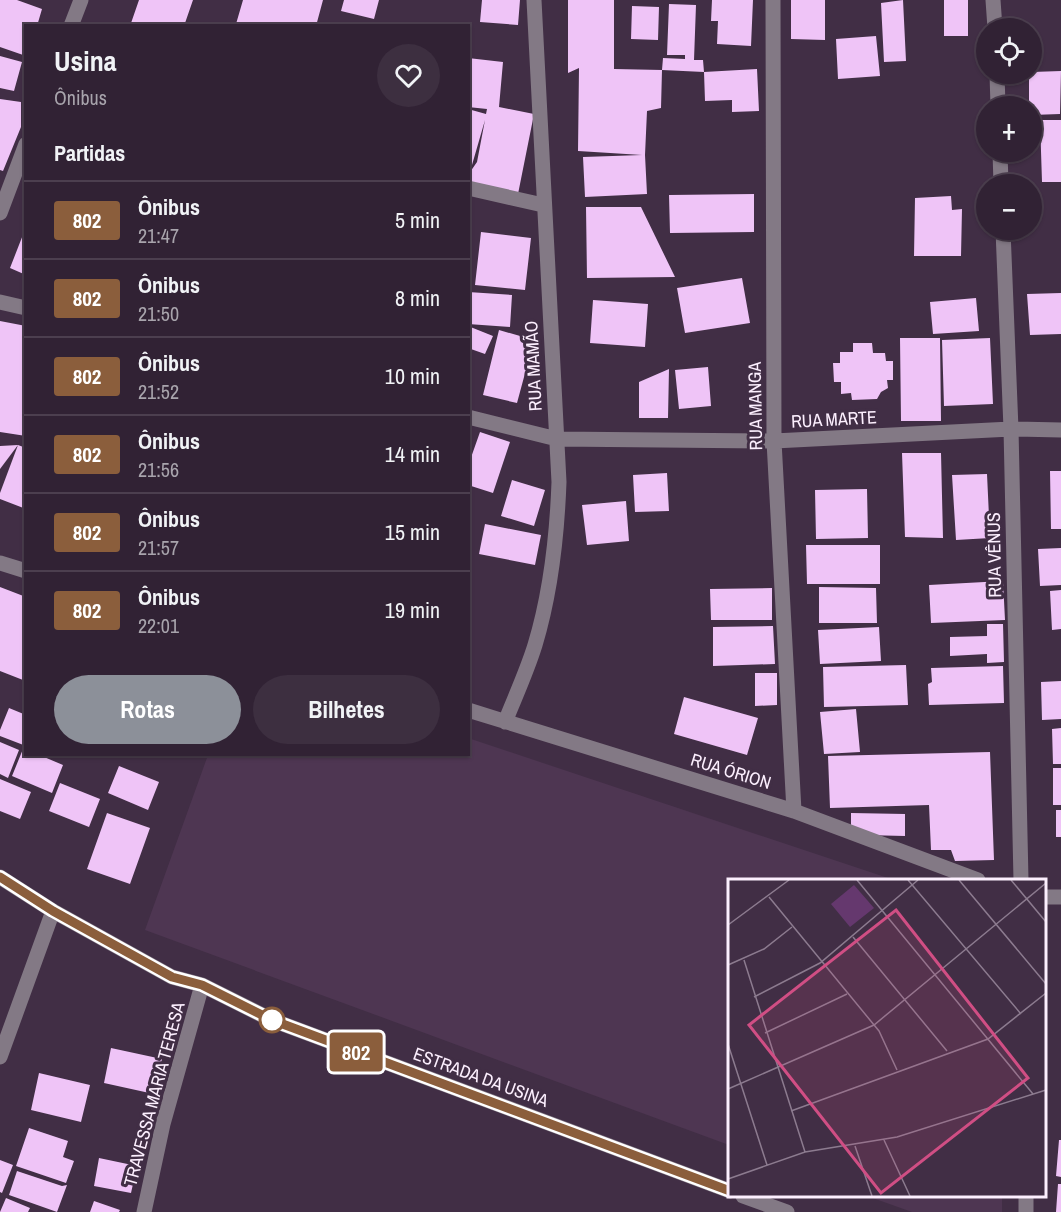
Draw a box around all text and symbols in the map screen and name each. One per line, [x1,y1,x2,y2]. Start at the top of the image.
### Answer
map controls [976,18,1042,240]
button: locate [976,18,1042,84]
text: Usina [54,42,117,80]
button: heart [377,44,440,107]
text: Ônibus [54,84,107,111]
button: + [976,96,1042,162]
text: Partidas [54,138,125,168]
button: − [976,174,1042,240]
text: Ônibus [138,192,200,222]
text: 5 min [395,205,440,235]
text: 802 [73,206,101,235]
text: 21:47 [138,222,179,249]
text: Ônibus [138,270,200,300]
text: 8 min [395,283,440,313]
text: 802 [73,284,101,313]
text: 21:50 [138,300,179,327]
street label: RUA MAMÃO [518,320,548,412]
text: Ônibus [138,348,200,378]
text: 10 min [385,361,440,391]
street label: RUA MANGA [742,361,768,451]
text: 802 [73,362,101,391]
text: 21:52 [138,378,179,405]
street label: RUA MARTE [790,404,878,434]
text: Ônibus [138,426,200,456]
text: 14 min [385,439,440,469]
text: 802 [73,440,101,469]
text: 21:56 [138,456,179,483]
text: Ônibus [138,504,200,534]
street label: RUA VÊNUS [981,512,1007,598]
text: 15 min [385,517,440,547]
text: 802 [73,518,101,547]
text: 21:57 [138,534,179,561]
text: Ônibus [138,582,200,612]
text: 19 min [385,595,440,625]
text: 802 [73,596,101,625]
text: 22:01 [138,612,179,639]
button: Rotas [54,675,241,744]
button: Bilhetes [253,675,440,744]
street label: RUA ÓRION [688,747,774,795]
inset map [728,879,1046,1197]
street label: TRAVESSA MARIA TERESA [117,999,191,1189]
unlabelled marker [259,1007,285,1033]
line badge: 802 [322,1032,391,1072]
text: 802 [342,1038,370,1067]
street label: ESTRADA DA USINA [410,1041,552,1113]

